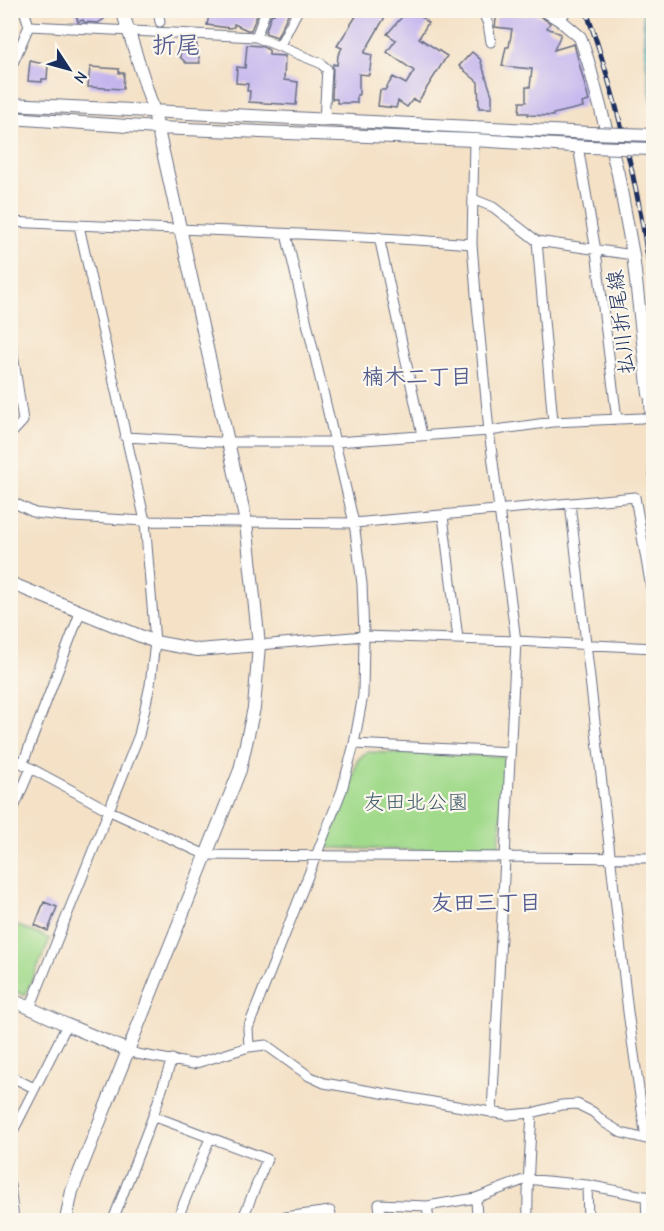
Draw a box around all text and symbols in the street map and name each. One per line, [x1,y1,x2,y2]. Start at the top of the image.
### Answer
district label: 折尾 [152,31,200,59]
north arrow [39,39,99,99]
text: N [70,68,91,87]
street label: 払川折尾線 [603,268,639,376]
district label: 楠木二丁目 [362,364,472,390]
park label: 友田北公園 [364,790,469,814]
district label: 友田三丁目 [431,890,541,916]

